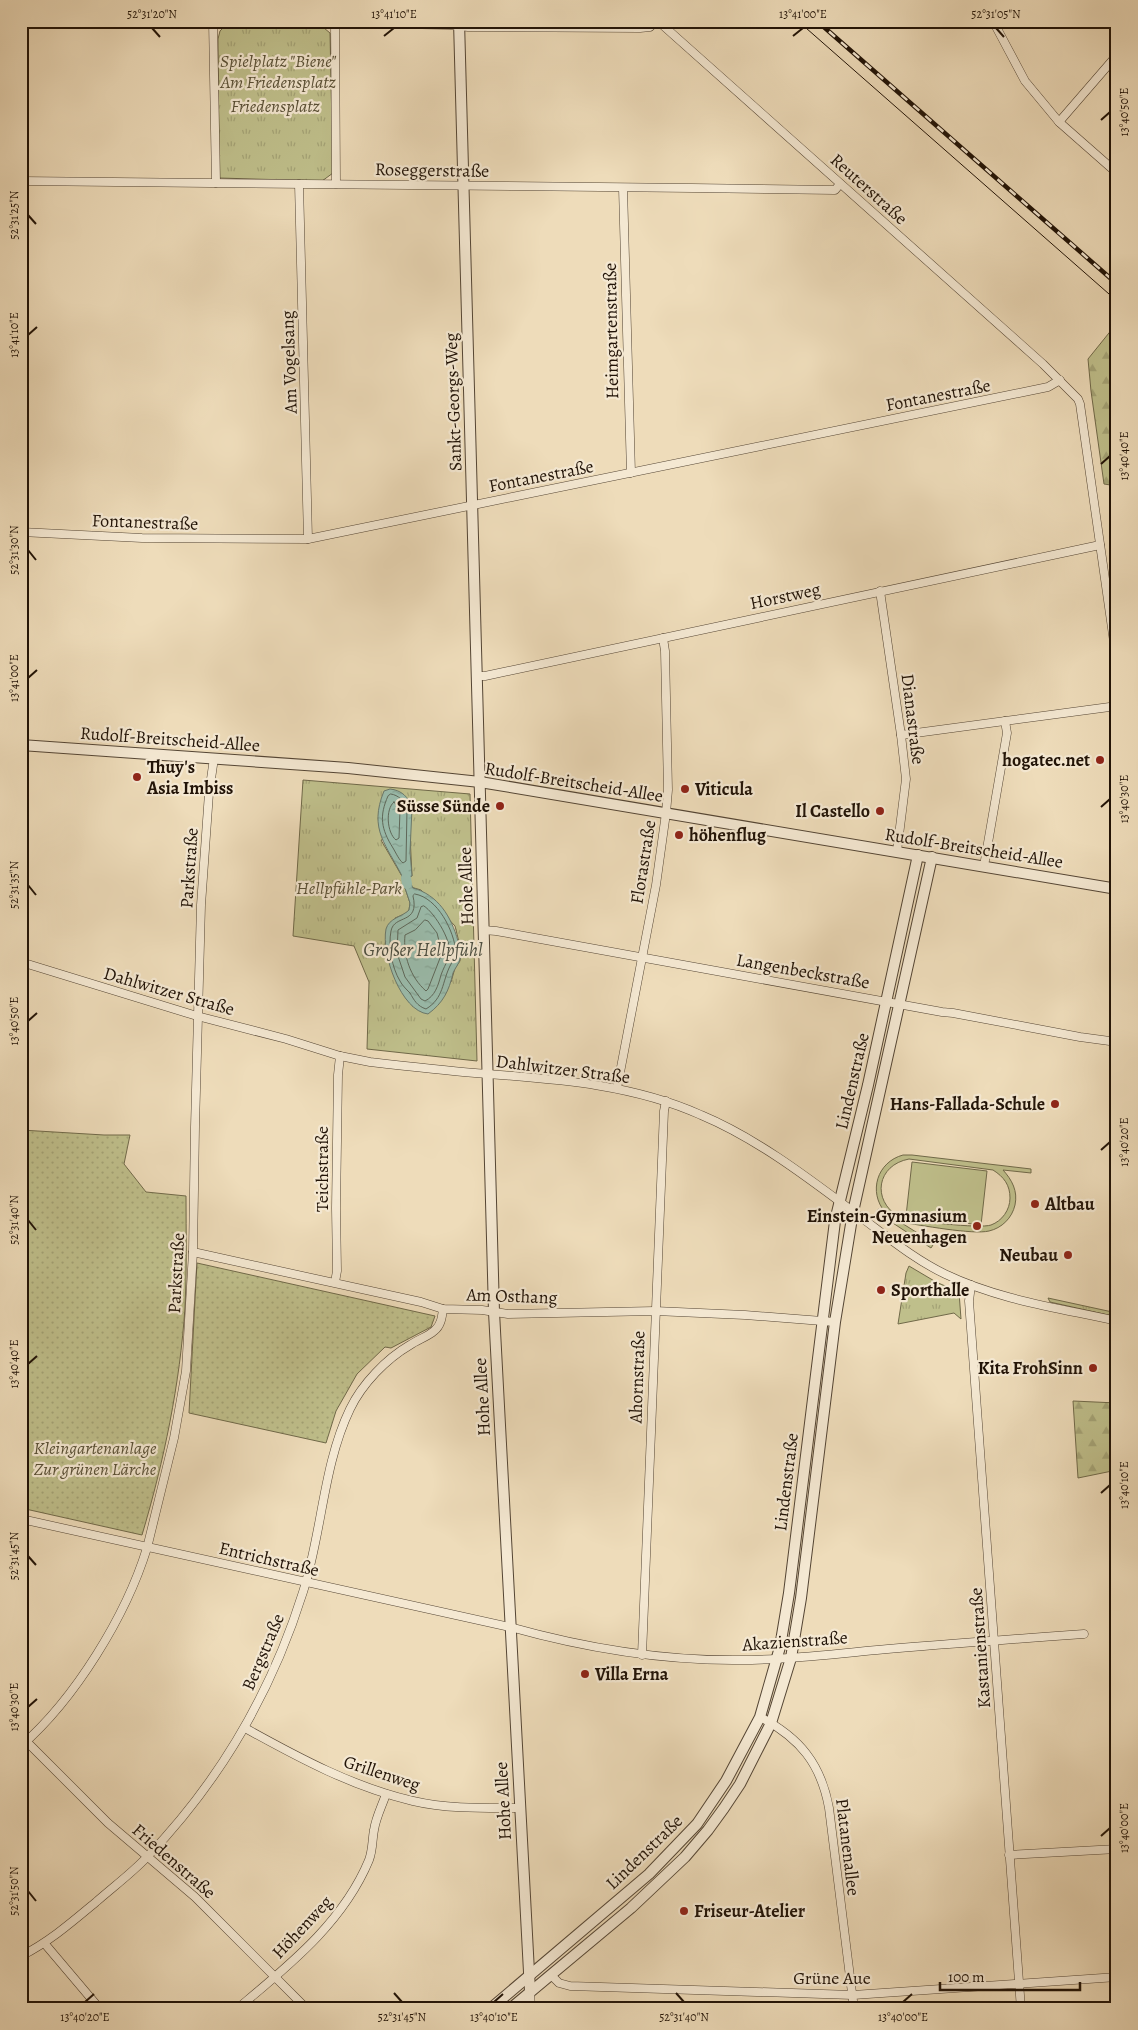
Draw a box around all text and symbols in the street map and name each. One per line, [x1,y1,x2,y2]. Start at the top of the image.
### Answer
text: 52°31'20"N [127,6,177,22]
text: 13°41'10"E [371,6,417,22]
text: 13°41'00"E [779,6,827,22]
text: 52°31'05"N [971,6,1021,22]
park label: Spielplatz "Biene" Am Friedensplatz [219,49,337,94]
text: 13°40'50"E [1116,88,1132,136]
park label: Friedensplatz [230,94,320,118]
street label: Reuterstraße [825,148,913,230]
street label: Roseggerstraße [375,157,489,183]
text: 52°31'25"N [6,190,22,239]
street label: Heimgartenstraße [598,263,624,399]
street label: Am Vogelsang [275,310,303,415]
text: 13°41'10"E [6,312,22,358]
street label: Sankt-Georgs-Weg [439,332,467,472]
street label: Fontanestraße [883,373,993,417]
text: 13°40'40"E [1116,431,1132,481]
street label: Fontanestraße [486,454,596,498]
street label: Fontanestraße [91,508,199,536]
text: 52°31'30"N [6,525,22,575]
street label: Horstweg [748,577,822,615]
text: 13°41'00"E [6,654,22,702]
street label: Dianastraße [896,672,930,766]
street label: Rudolf-Breitscheid-Allee [79,721,261,757]
place label: hogatec.net [1002,748,1090,772]
marker: hogatec.net [1094,754,1106,766]
place label: Thuy's Asia Imbiss [146,755,233,800]
street label: Rudolf-Breitscheid-Allee [483,756,665,808]
marker: Thuy's Asia Imbiss [131,771,143,783]
text: 13°40'30"E [1116,775,1132,823]
place label: Viticula [694,777,753,801]
marker: Viticula [679,783,691,795]
place label: Süsse Sünde [397,794,490,818]
place label: Il Castello [795,799,870,823]
marker: Süsse Sünde [494,800,506,812]
marker: Il Castello [874,805,886,817]
street label: Florastraße [625,818,661,906]
street label: Rudolf-Breitscheid-Allee [883,822,1065,874]
place label: höhenflug [689,823,767,847]
street label: Parkstraße [174,827,204,909]
marker: höhenflug [673,829,685,841]
street label: Hohe Allee [453,846,479,926]
text: 52°31'35"N [6,861,22,909]
park label: Hellpfühle-Park [296,876,402,900]
water label: Großer Hellpfühl [363,937,483,963]
street label: Langenbeckstraße [734,947,872,995]
street label: Dahlwitzer Straße [101,961,237,1021]
text: 13°40'50"E [6,997,22,1045]
street label: Lindenstraße [829,1030,875,1132]
street label: Dahlwitzer Straße [495,1049,631,1089]
place label: Hans-Fallada-Schule [890,1092,1045,1116]
marker: Hans-Fallada-Schule [1049,1098,1061,1110]
text: 13°40'20"E [1116,1117,1132,1167]
street label: Teichstraße [310,1126,334,1212]
place label: Altbau [1044,1192,1095,1216]
text: 52°31'40"N [6,1195,22,1245]
marker: Altbau [1029,1198,1041,1210]
place label: Einstein-Gymnasium Neuenhagen [807,1204,967,1249]
marker: Einstein-Gymnasium Neuenhagen [971,1220,983,1232]
street label: Parkstraße [162,1232,190,1314]
place label: Neubau [999,1243,1058,1267]
marker: Neubau [1062,1249,1074,1261]
place label: Sporthalle [891,1278,969,1302]
street label: Am Osthang [465,1282,558,1310]
marker: Sporthalle [875,1284,887,1296]
street label: Ahornstraße [623,1330,651,1425]
text: 13°40'40"E [6,1339,22,1389]
place label: Kita FrohSinn [978,1356,1083,1380]
street label: Hohe Allee [468,1357,496,1437]
marker: Kita FrohSinn [1087,1362,1099,1374]
street label: Lindenstraße [768,1432,804,1532]
park label: Kleingartenanlage Zur grünen Lärche [34,1436,157,1481]
text: 13°40'10"E [1116,1461,1132,1509]
text: 52°31'45"N [6,1531,22,1580]
street label: Entrichstraße [217,1536,321,1582]
street label: Kastanienstraße [964,1587,996,1709]
street label: Bergstraße [236,1610,290,1694]
street label: Akazienstraße [741,1625,848,1657]
place label: Villa Erna [594,1662,669,1686]
marker: Villa Erna [579,1668,591,1680]
text: 13°40'30"E [6,1683,22,1731]
street label: Grillenweg [341,1749,423,1797]
street label: Hohe Allee [489,1761,517,1841]
street label: Platanenallee [830,1797,866,1897]
text: 13°40'00"E [1116,1803,1132,1853]
street label: Lindenstraße [600,1809,688,1895]
street label: Friedenstraße [127,1818,221,1904]
text: 52°31'50"N [6,1866,22,1916]
street label: Höhenweg [266,1890,338,1964]
place label: Friseur-Atelier [694,1899,806,1923]
marker: Friseur-Atelier [678,1905,690,1917]
scale bar [940,1960,1080,1992]
street label: Grüne Aue [793,1966,871,1990]
text: 100 m [948,1967,985,1987]
text: 13°40'20"E [60,2009,110,2025]
text: 52°31'45"N [378,2009,427,2025]
text: 13°40'10"E [470,2009,518,2025]
text: 52°31'40"N [659,2009,709,2025]
text: 13°40'00"E [878,2009,928,2025]

